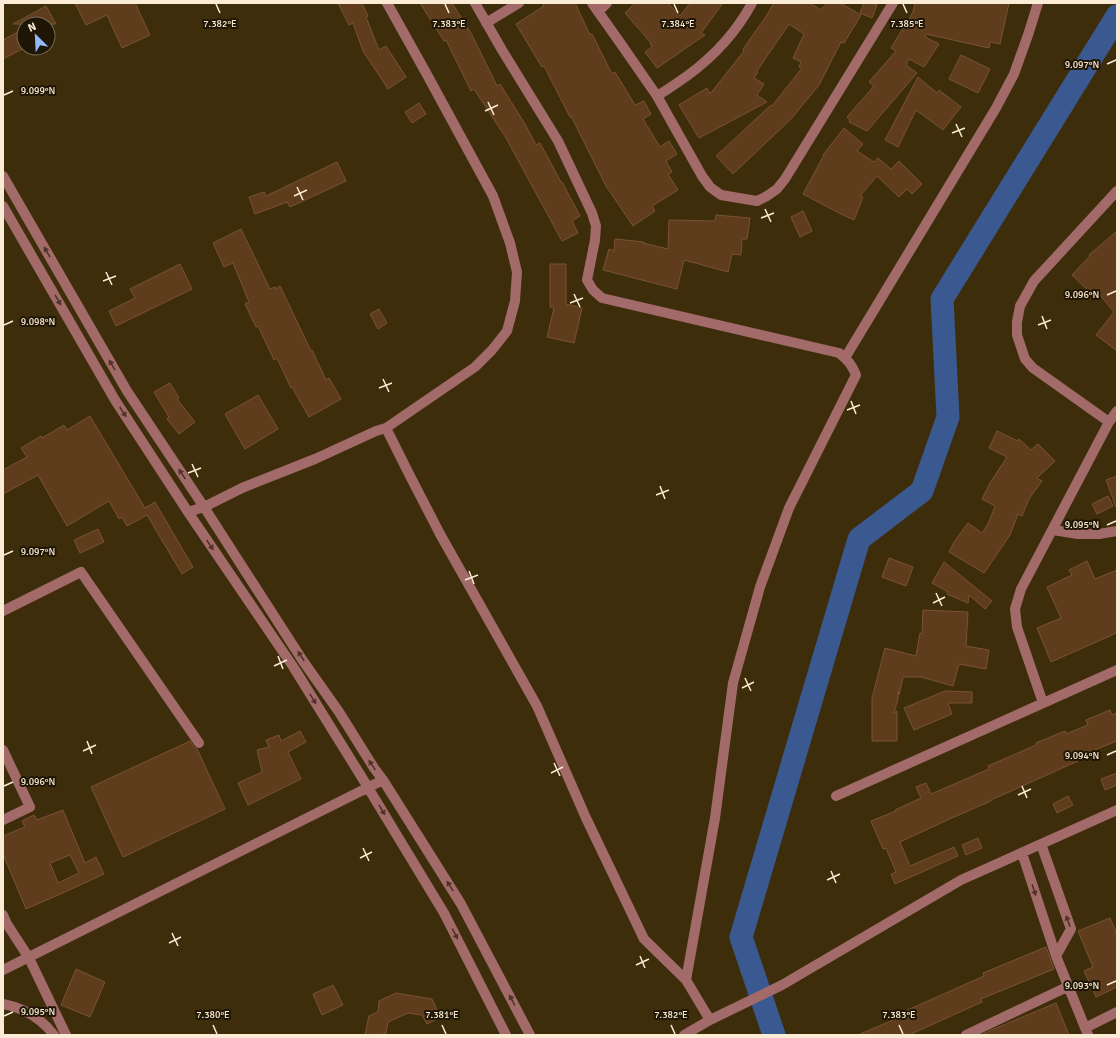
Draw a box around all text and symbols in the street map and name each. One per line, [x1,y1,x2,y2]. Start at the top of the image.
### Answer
north arrow [16,16,56,56]
text: 7.382°E [203,18,237,30]
text: 7.383°E [432,18,466,30]
text: 7.384°E [661,18,695,30]
text: 7.385°E [890,18,924,30]
text: N [26,20,38,35]
text: 9.097°N [1065,59,1099,71]
text: 9.099°N [21,85,55,97]
one-way arrow [44,246,51,258]
text: 9.096°N [1065,289,1099,301]
one-way arrow [54,294,61,306]
text: 9.098°N [21,316,55,328]
one-way arrow [109,359,116,371]
one-way arrow [120,406,127,418]
one-way arrow [179,468,186,480]
text: 9.095°N [1065,519,1099,531]
one-way arrow [206,539,214,550]
text: 9.097°N [21,546,55,558]
one-way arrow [297,651,304,662]
one-way arrow [310,693,317,705]
text: 9.094°N [1065,750,1099,762]
one-way arrow [368,760,376,770]
text: 9.096°N [21,776,55,788]
one-way arrow [378,804,385,816]
one-way arrow [446,880,453,892]
one-way arrow [1031,884,1037,896]
one-way arrow [1065,915,1071,927]
one-way arrow [451,928,458,940]
text: 9.093°N [1065,980,1099,992]
one-way arrow [508,995,515,1006]
text: 9.095°N [21,1006,55,1018]
text: 7.380°E [196,1009,230,1021]
text: 7.381°E [425,1009,459,1021]
text: 7.382°E [654,1009,688,1021]
text: 7.383°E [882,1009,916,1021]

